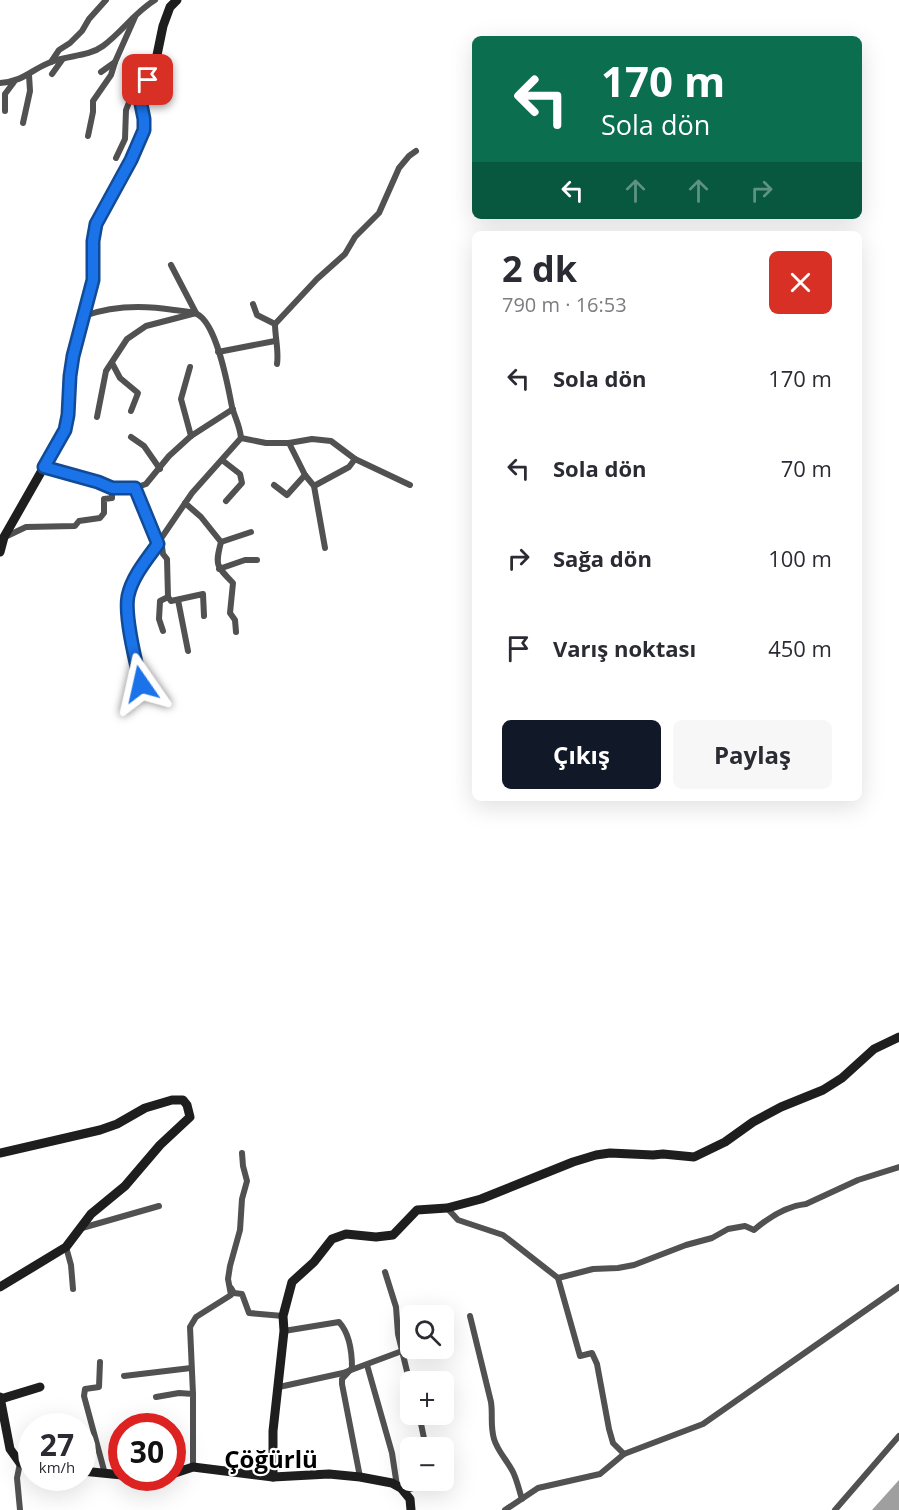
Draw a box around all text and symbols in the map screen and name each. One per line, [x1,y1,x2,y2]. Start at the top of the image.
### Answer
text: 170 m [601,52,725,109]
pin [122,54,173,105]
icon: left [502,60,580,138]
icon: arrive [131,63,164,96]
text: Sola dön [601,106,710,143]
icon: left [556,174,589,207]
icon: ahead [619,174,652,207]
icon: ahead [682,174,715,207]
icon: right [745,174,778,207]
text: 2 dk [502,244,577,293]
button: close [769,251,832,314]
text: 790 m · 16:53 [502,291,627,318]
icon: left [502,362,535,395]
text: Sola dön [553,363,646,393]
text: 170 m [768,363,832,393]
icon: left [502,452,535,485]
text: Sola dön [553,453,646,483]
text: 70 m [781,453,832,483]
icon: right [502,542,535,575]
text: Sağa dön [553,543,652,573]
text: 100 m [768,543,832,573]
icon: arrive [502,632,535,665]
text: Varış noktası [553,633,696,663]
text: 450 m [768,633,832,663]
position arrow [109,652,173,716]
button: Çıkış [502,720,661,789]
button: Paylaş [673,720,832,789]
map controls [400,1305,454,1491]
button: search [400,1305,454,1359]
button: + [400,1371,454,1425]
speed limit sign: 30 [108,1413,186,1491]
text: 27 [40,1424,74,1465]
button: − [400,1437,454,1491]
district label: Çöğürlü [224,1442,318,1475]
text: km/h [39,1457,75,1477]

